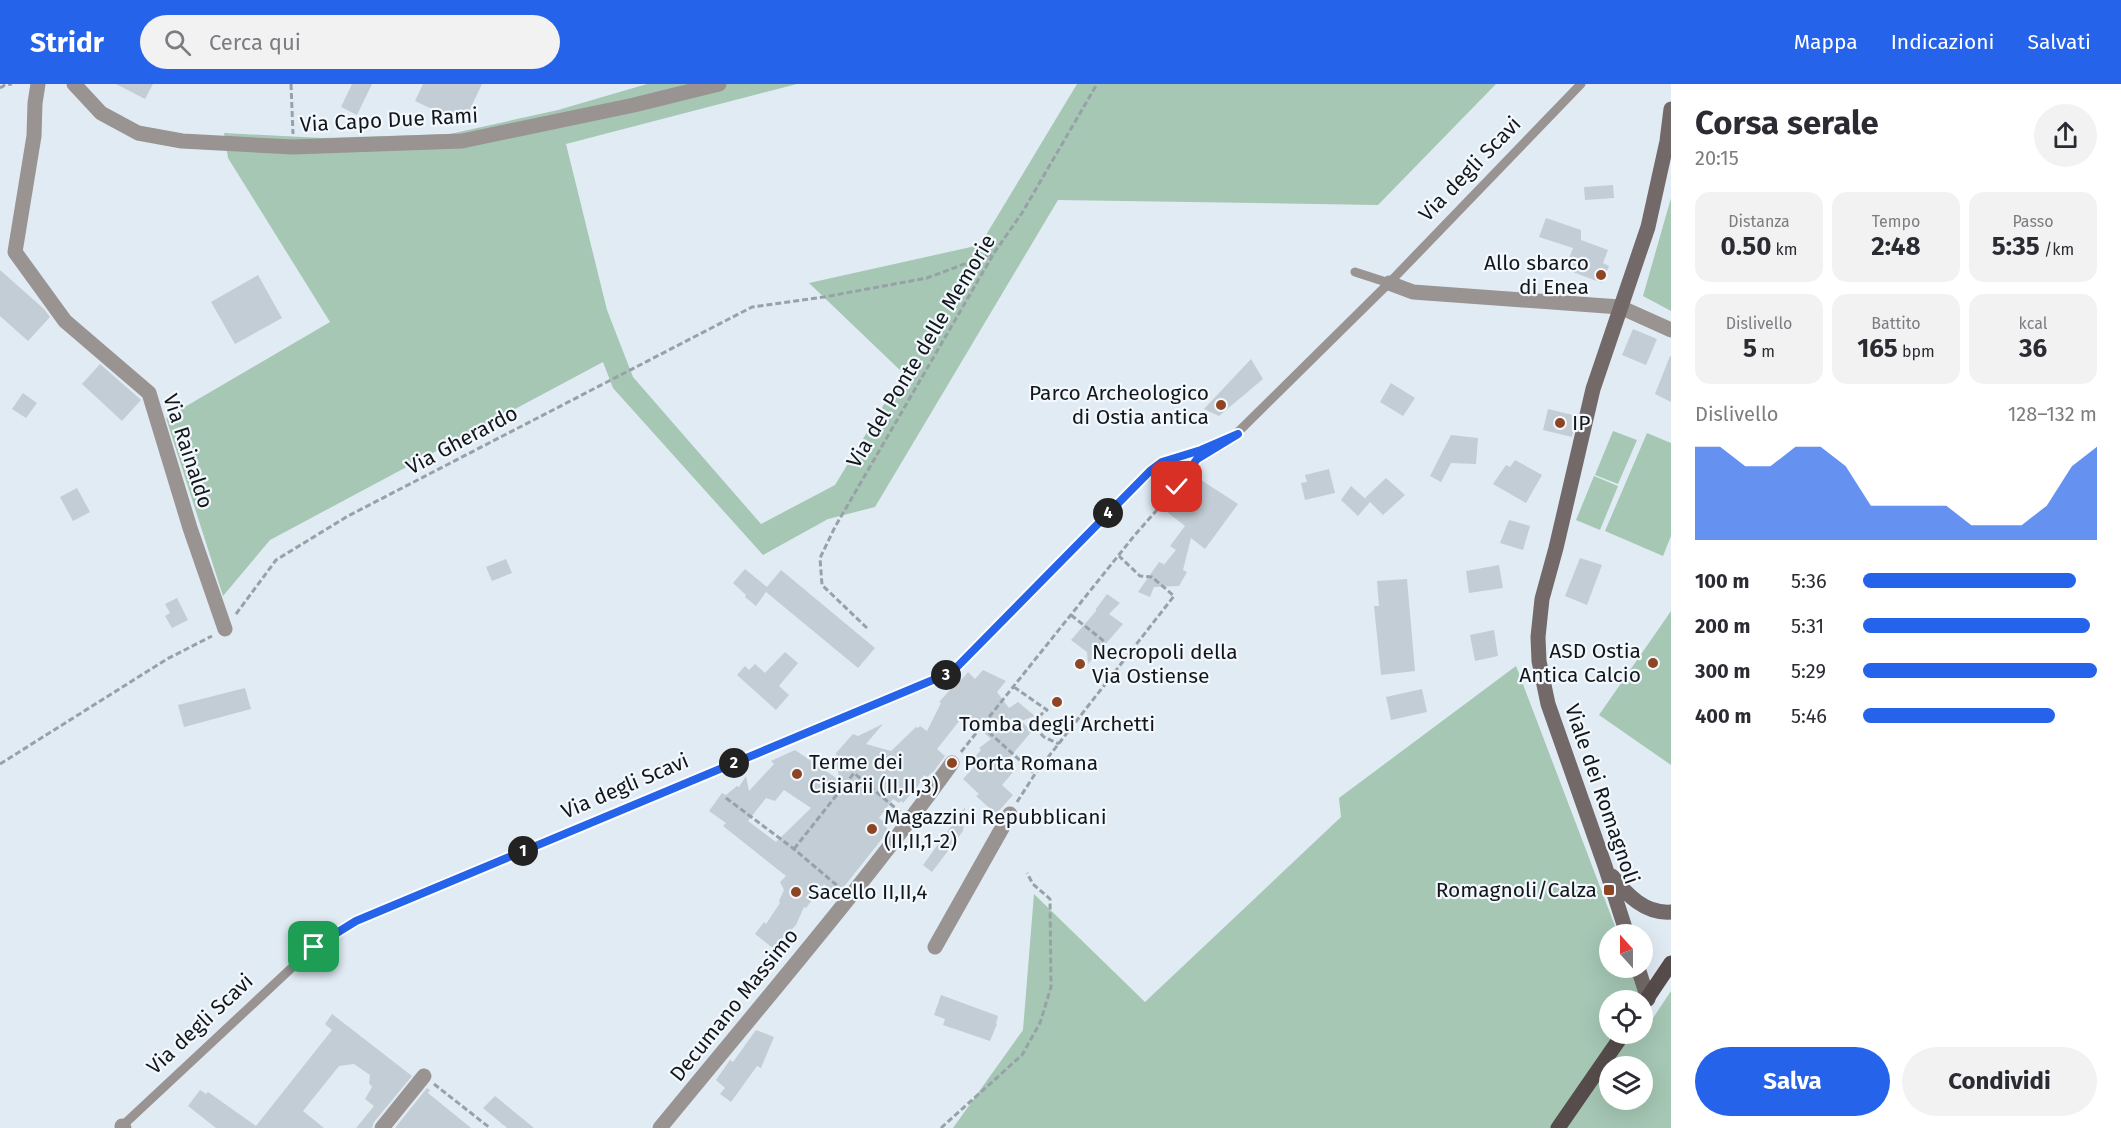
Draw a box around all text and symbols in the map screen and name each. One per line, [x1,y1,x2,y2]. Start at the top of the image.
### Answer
search box [140,15,560,69]
text: Stridr [30,26,104,59]
icon: search [161,26,194,59]
text: Cerca qui [209,29,301,56]
text: Mappa [1794,29,1858,55]
text: Indicazioni [1891,29,1994,55]
text: Salvati [2027,29,2091,55]
street label: Via Capo Due Rami [299,102,479,138]
text: Corsa serale [1695,103,1879,143]
button: share [2034,104,2097,167]
street label: Via degli Scavi [1413,111,1527,227]
text: 20:15 [1695,146,1739,170]
text: Distanza [1728,212,1790,231]
text: Tempo [1872,212,1920,231]
text: Passo [2012,212,2054,231]
street label: Via del Ponte delle Memorie [841,230,1001,472]
text: 0.50 [1720,231,1771,262]
text: 2:48 [1871,231,1921,262]
text: 5:35 [1992,231,2040,262]
text: km [1771,240,1798,259]
text: /km [2040,240,2074,259]
place label: Allo sbarco di Enea [1484,250,1589,300]
marker: Allo sbarco di Enea [1594,268,1608,282]
text: Dislivello [1726,314,1792,333]
text: Battito [1871,314,1921,333]
text: kcal [2019,314,2047,333]
text: 5 [1743,333,1757,364]
text: 165 [1857,333,1898,364]
text: 36 [2019,333,2047,364]
text: m [1757,342,1775,361]
text: bpm [1898,342,1935,361]
place label: Parco Archeologico di Ostia antica [1029,380,1209,430]
street label: Via Rainaldo [157,390,219,512]
marker: Parco Archeologico di Ostia antica [1214,398,1228,412]
street label: Via Gherardo [402,400,522,480]
text: Dislivello [1695,402,1778,426]
text: 128–132 m [2008,402,2097,426]
place label: IP [1572,410,1590,436]
marker: IP [1553,416,1567,430]
pin [1151,461,1202,512]
icon: check [1160,470,1193,503]
pin: 4 [1093,498,1123,528]
text: 4 [1103,503,1113,522]
text: 100 m [1695,569,1749,593]
text: 5:36 [1791,569,1827,593]
text: 200 m [1695,614,1750,638]
text: 5:31 [1791,614,1824,638]
place label: ASD Ostia Antica Calcio [1519,638,1641,688]
place label: Necropoli della Via Ostiense [1092,639,1238,689]
marker: ASD Ostia Antica Calcio [1646,656,1660,670]
marker: Necropoli della Via Ostiense [1073,657,1087,671]
text: 300 m [1695,659,1750,683]
text: 5:29 [1791,659,1826,683]
pin: 3 [931,660,961,690]
text: 3 [942,665,950,684]
marker: Tomba degli Archetti [1050,695,1064,709]
street label: Viale dei Romagnoli [1559,701,1645,887]
text: 400 m [1695,704,1751,728]
text: 5:46 [1791,704,1827,728]
place label: Tomba degli Archetti [959,711,1155,737]
street label: Via degli Scavi [557,748,693,824]
pin: 2 [719,748,749,778]
place label: Terme dei Cisiarii (II,II,3) [809,749,939,799]
place label: Porta Romana [964,750,1098,776]
text: 2 [730,753,738,772]
marker: Porta Romana [945,756,959,770]
marker: Terme dei Cisiarii (II,II,3) [790,767,804,781]
place label: Magazzini Repubblicani (II,II,1-2) [884,804,1107,854]
marker: Magazzini Repubblicani (II,II,1-2) [865,822,879,836]
pin: 1 [508,836,538,866]
text: 1 [519,841,527,860]
place label: Romagnoli/Calza [1436,877,1597,903]
place label: Sacello II,II,4 [808,879,927,905]
marker: Romagnoli/Calza [1602,883,1616,897]
marker: Sacello II,II,4 [789,885,803,899]
pin [288,921,339,972]
street label: Decumano Massimo [664,923,804,1087]
north arrow [1599,924,1653,978]
map controls [1599,924,1653,1110]
icon: arrive [297,930,330,963]
street label: Via degli Scavi [141,968,259,1080]
button: locate [1599,990,1653,1044]
button: Salva [1695,1047,1890,1116]
button: Condividi [1902,1047,2097,1116]
button: layers [1599,1056,1653,1110]

